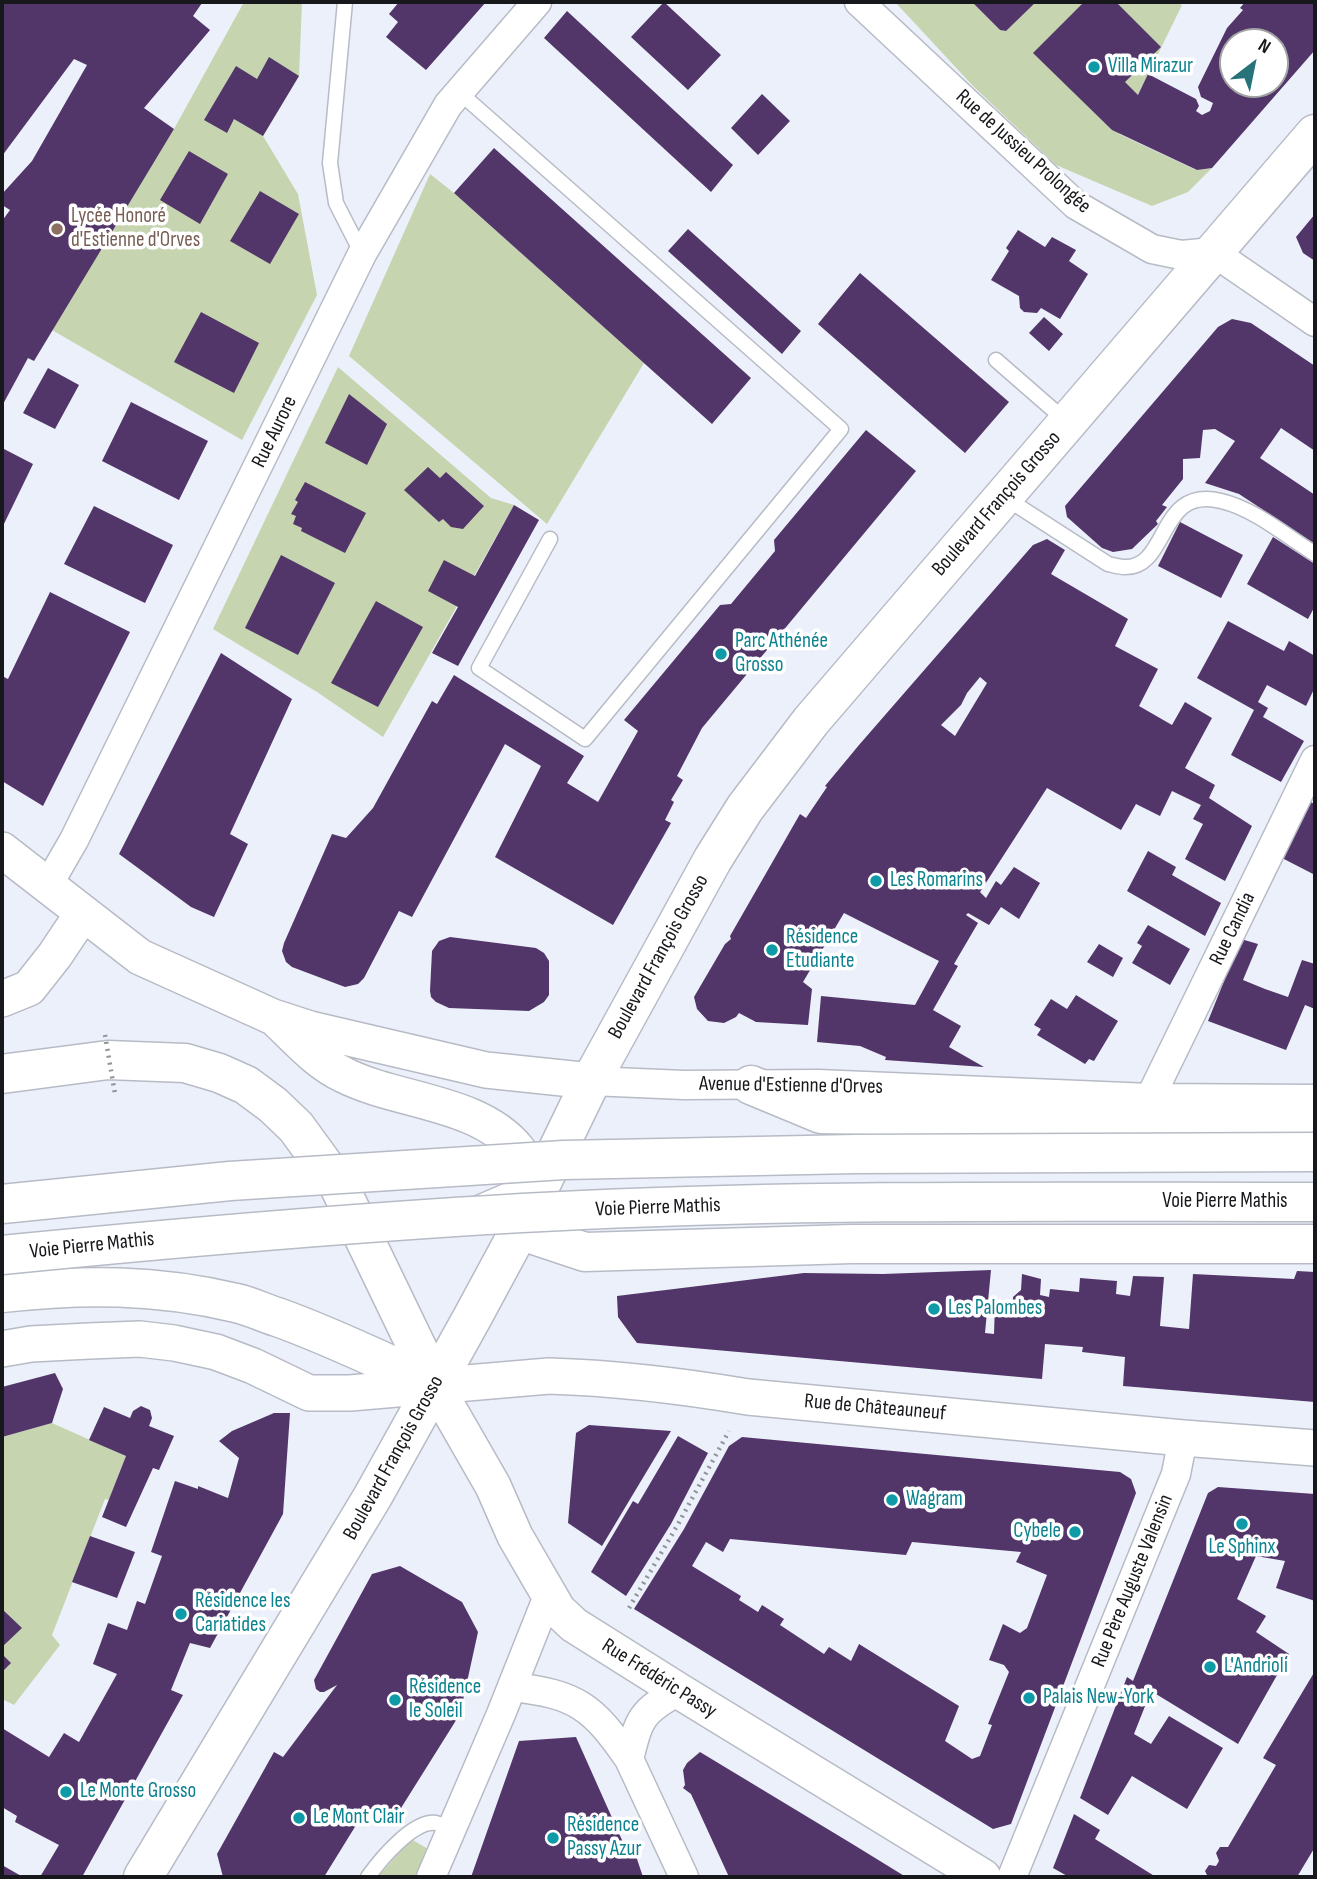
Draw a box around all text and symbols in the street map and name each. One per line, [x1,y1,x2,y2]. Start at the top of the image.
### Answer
north arrow [1219,28,1289,98]
text: N [1254,34,1275,59]
place label: Villa Mirazur [1108,54,1193,80]
marker: Villa Mirazur [1086,59,1102,75]
street label: Rue de Jussieu Prolongée [950,85,1096,219]
place label: Lycée Honoré d'Estienne d'Orves [71,204,200,254]
marker: Lycée Honoré d'Estienne d'Orves [49,221,65,237]
street label: Rue Aurore [247,392,303,472]
street label: Boulevard François Grosso [927,426,1067,582]
place label: Parc Athénée Grosso [735,629,828,679]
marker: Parc Athénée Grosso [713,646,729,662]
place label: Les Romarins [890,868,983,894]
street label: Boulevard François Grosso [603,871,715,1043]
marker: Les Romarins [868,873,884,889]
street label: Rue Candia [1205,888,1261,970]
place label: Résidence Etudiante [786,925,858,975]
marker: Résidence Etudiante [764,942,780,958]
street label: Avenue d'Estienne d'Orves [699,1072,883,1100]
street label: Voie Pierre Mathis [1162,1189,1288,1215]
street label: Voie Pierre Mathis [595,1193,721,1223]
street label: Voie Pierre Mathis [28,1227,156,1265]
place label: Les Palombes [948,1296,1042,1322]
marker: Les Palombes [926,1301,942,1317]
street label: Boulevard François Grosso [338,1372,450,1544]
street label: Rue de Châteauneuf [803,1389,947,1427]
place label: Wagram [906,1487,963,1513]
street label: Rue Père Auguste Valensin [1087,1491,1179,1671]
marker: Wagram [884,1492,900,1508]
marker: Le Sphinx [1234,1516,1250,1532]
place label: Cybele [1013,1519,1061,1545]
marker: Cybele [1067,1524,1083,1540]
place label: Le Sphinx [1209,1535,1275,1561]
place label: Résidence les Cariatides [195,1589,291,1639]
marker: Résidence les Cariatides [173,1606,189,1622]
street label: Rue Frédéric Passy [597,1634,721,1724]
place label: L'Andrioli [1224,1654,1288,1680]
marker: L'Andrioli [1202,1659,1218,1675]
place label: Résidence le Soleil [409,1675,481,1725]
place label: Palais New-York [1043,1685,1154,1711]
marker: Palais New-York [1021,1690,1037,1706]
marker: Résidence le Soleil [387,1692,403,1708]
place label: Le Monte Grosso [80,1779,196,1805]
marker: Le Monte Grosso [58,1784,74,1800]
place label: Le Mont Clair [313,1805,404,1831]
marker: Le Mont Clair [291,1810,307,1826]
place label: Résidence Passy Azur [567,1813,641,1863]
marker: Résidence Passy Azur [545,1830,561,1846]

